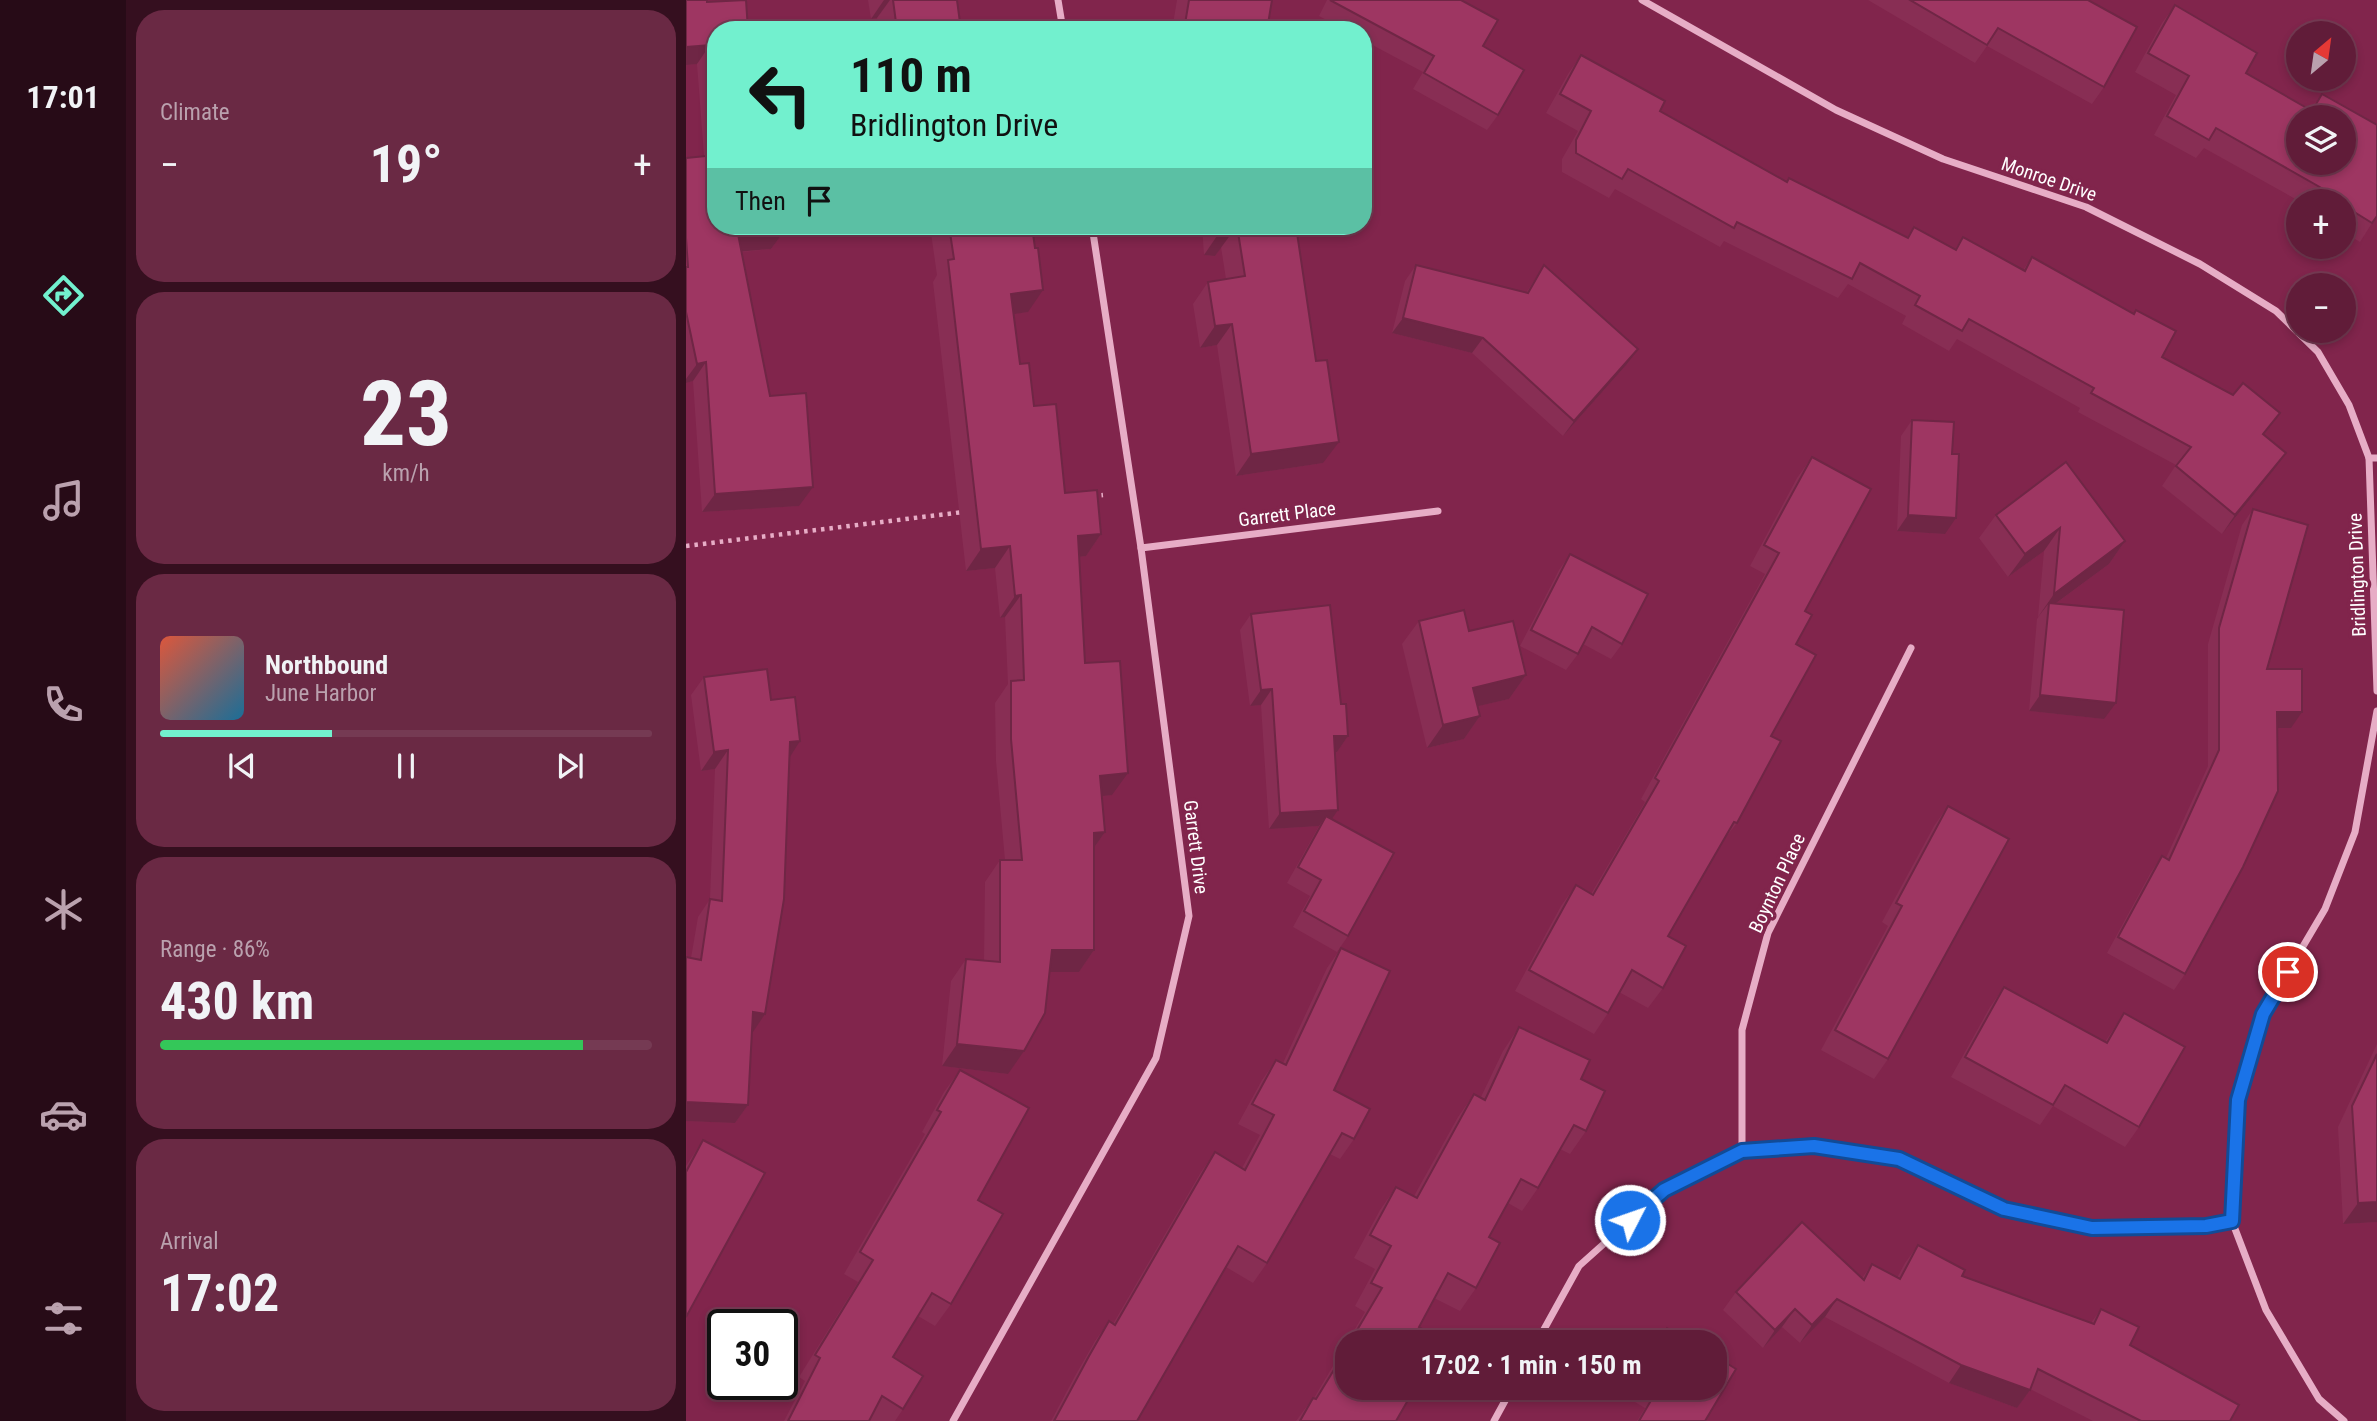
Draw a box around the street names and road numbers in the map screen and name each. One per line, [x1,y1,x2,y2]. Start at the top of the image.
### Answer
street label: Monroe Drive [1998,152,2100,206]
street label: Garrett Place [1237,497,1337,531]
street label: Bridlington Drive [2343,513,2371,637]
street label: Garrett Drive [1179,799,1213,895]
street label: Boynton Place [1744,830,1810,936]

